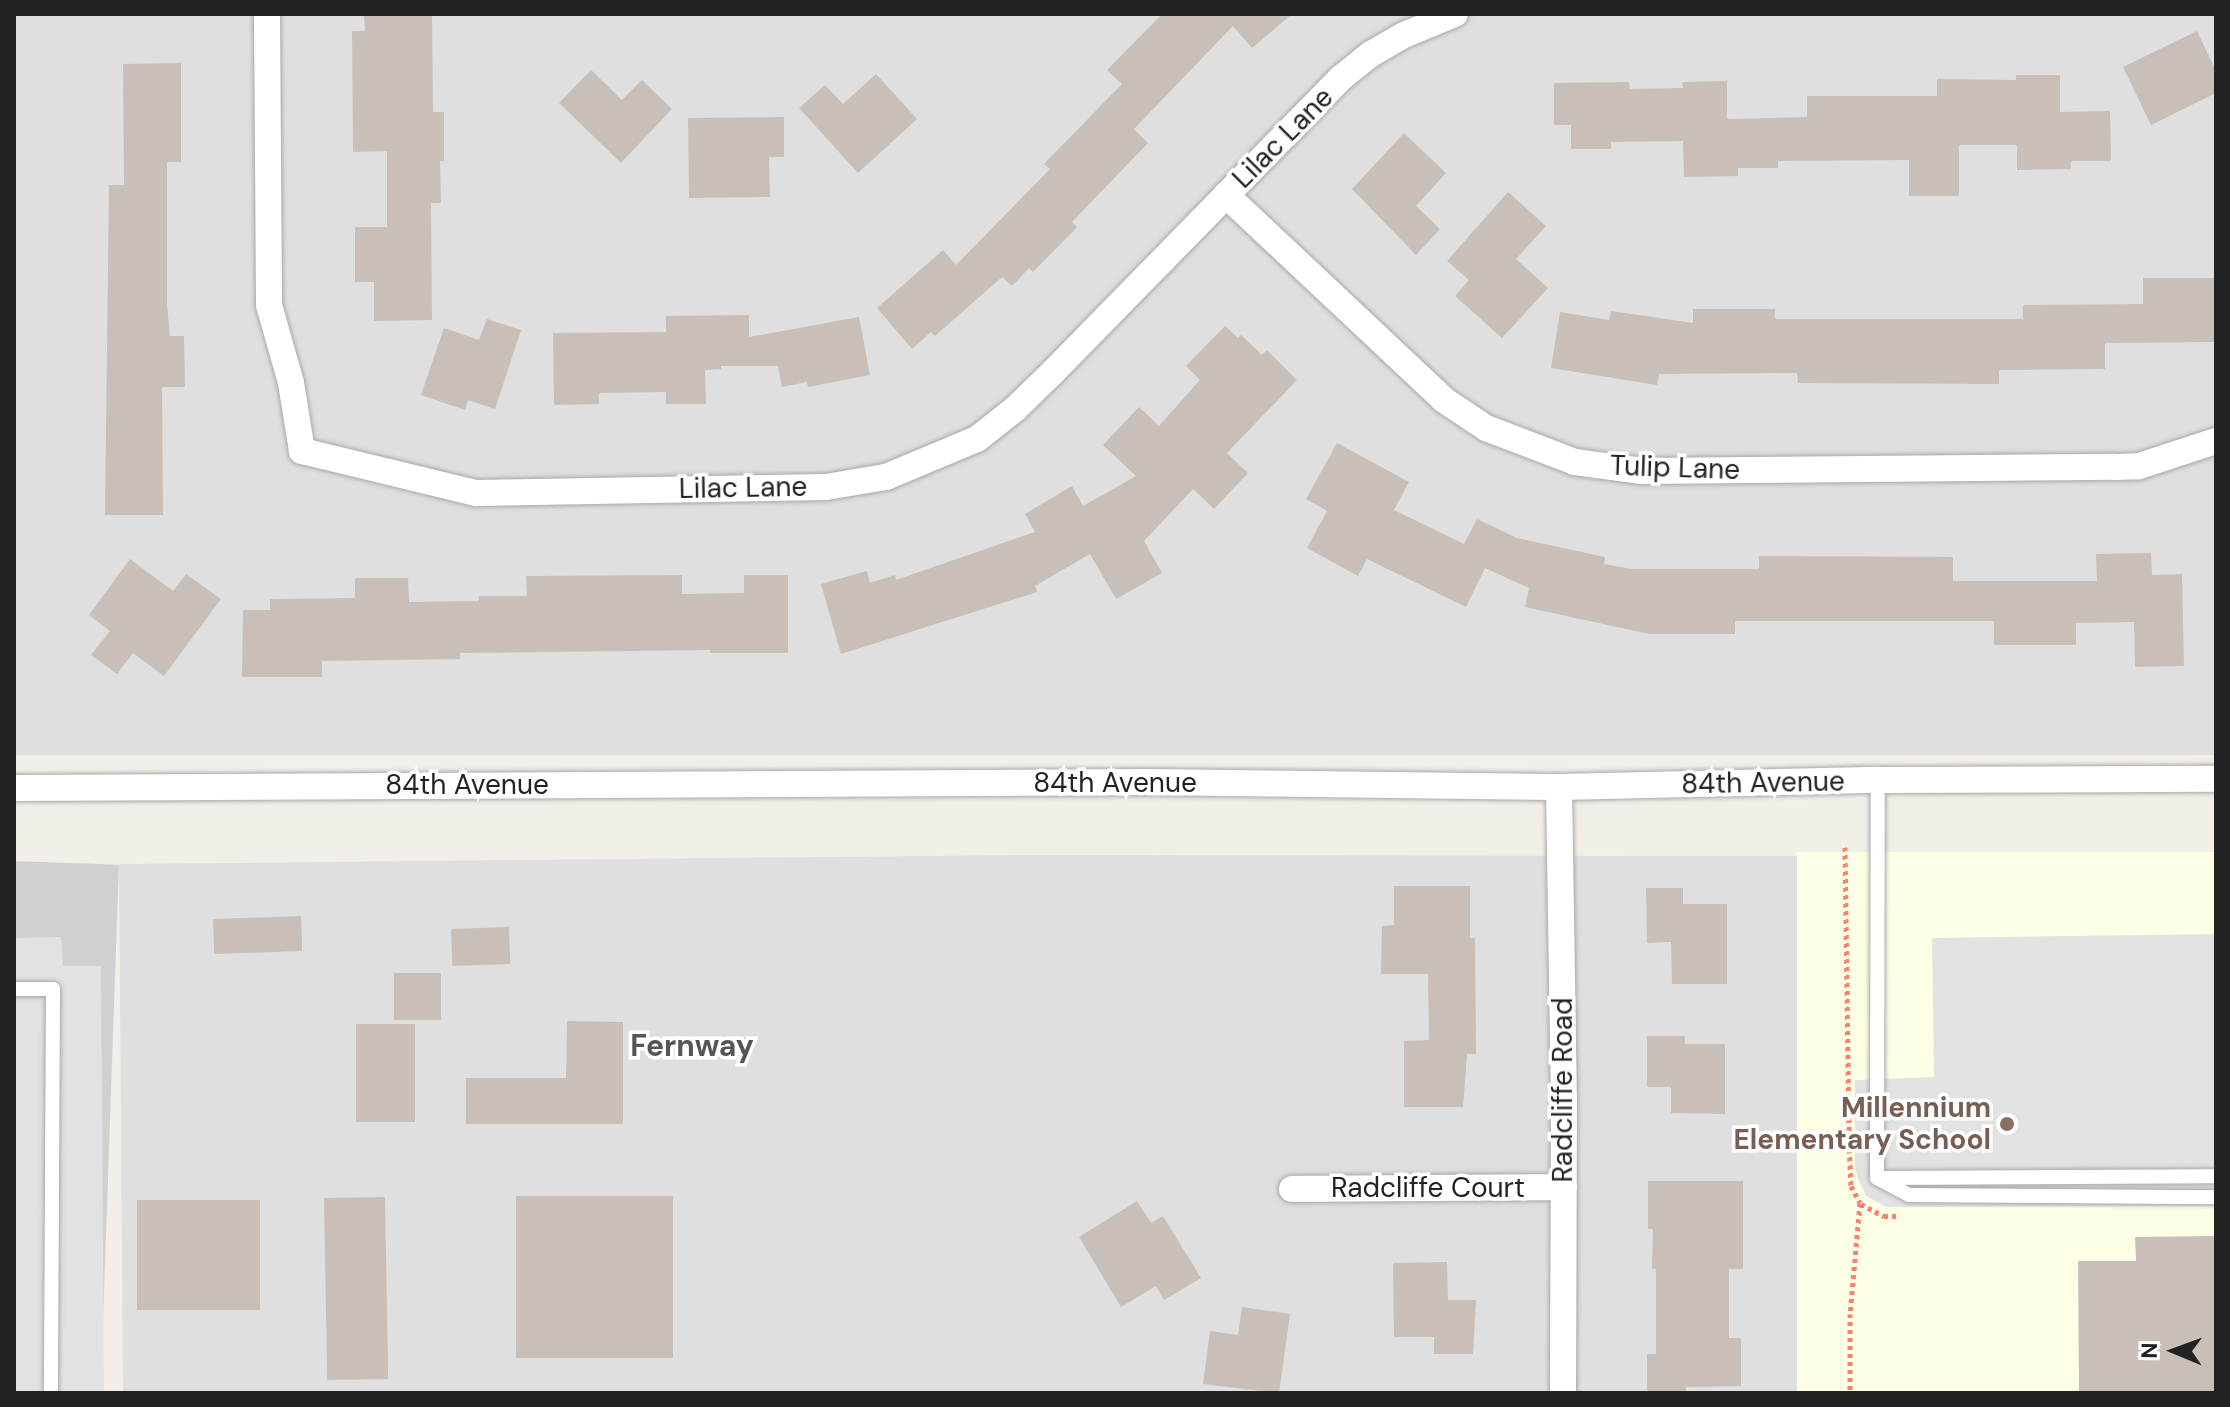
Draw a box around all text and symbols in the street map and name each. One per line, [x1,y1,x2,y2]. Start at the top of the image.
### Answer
street label: Lilac Lane [1226,81,1340,195]
street label: Tulip Lane [1609,449,1741,487]
street label: Lilac Lane [679,470,807,506]
street label: 84th Avenue [1681,765,1845,801]
street label: 84th Avenue [1033,766,1197,800]
street label: 84th Avenue [385,768,549,802]
street label: Radcliffe Road [1546,997,1580,1183]
district label: Fernway [630,1028,754,1064]
place label: Millennium Elementary School [1734,1091,1991,1157]
marker: Millennium Elementary School [1998,1115,2016,1133]
street label: Radcliffe Court [1331,1171,1525,1205]
north arrow [2134,1311,2214,1391]
text: N [2135,1342,2164,1359]

